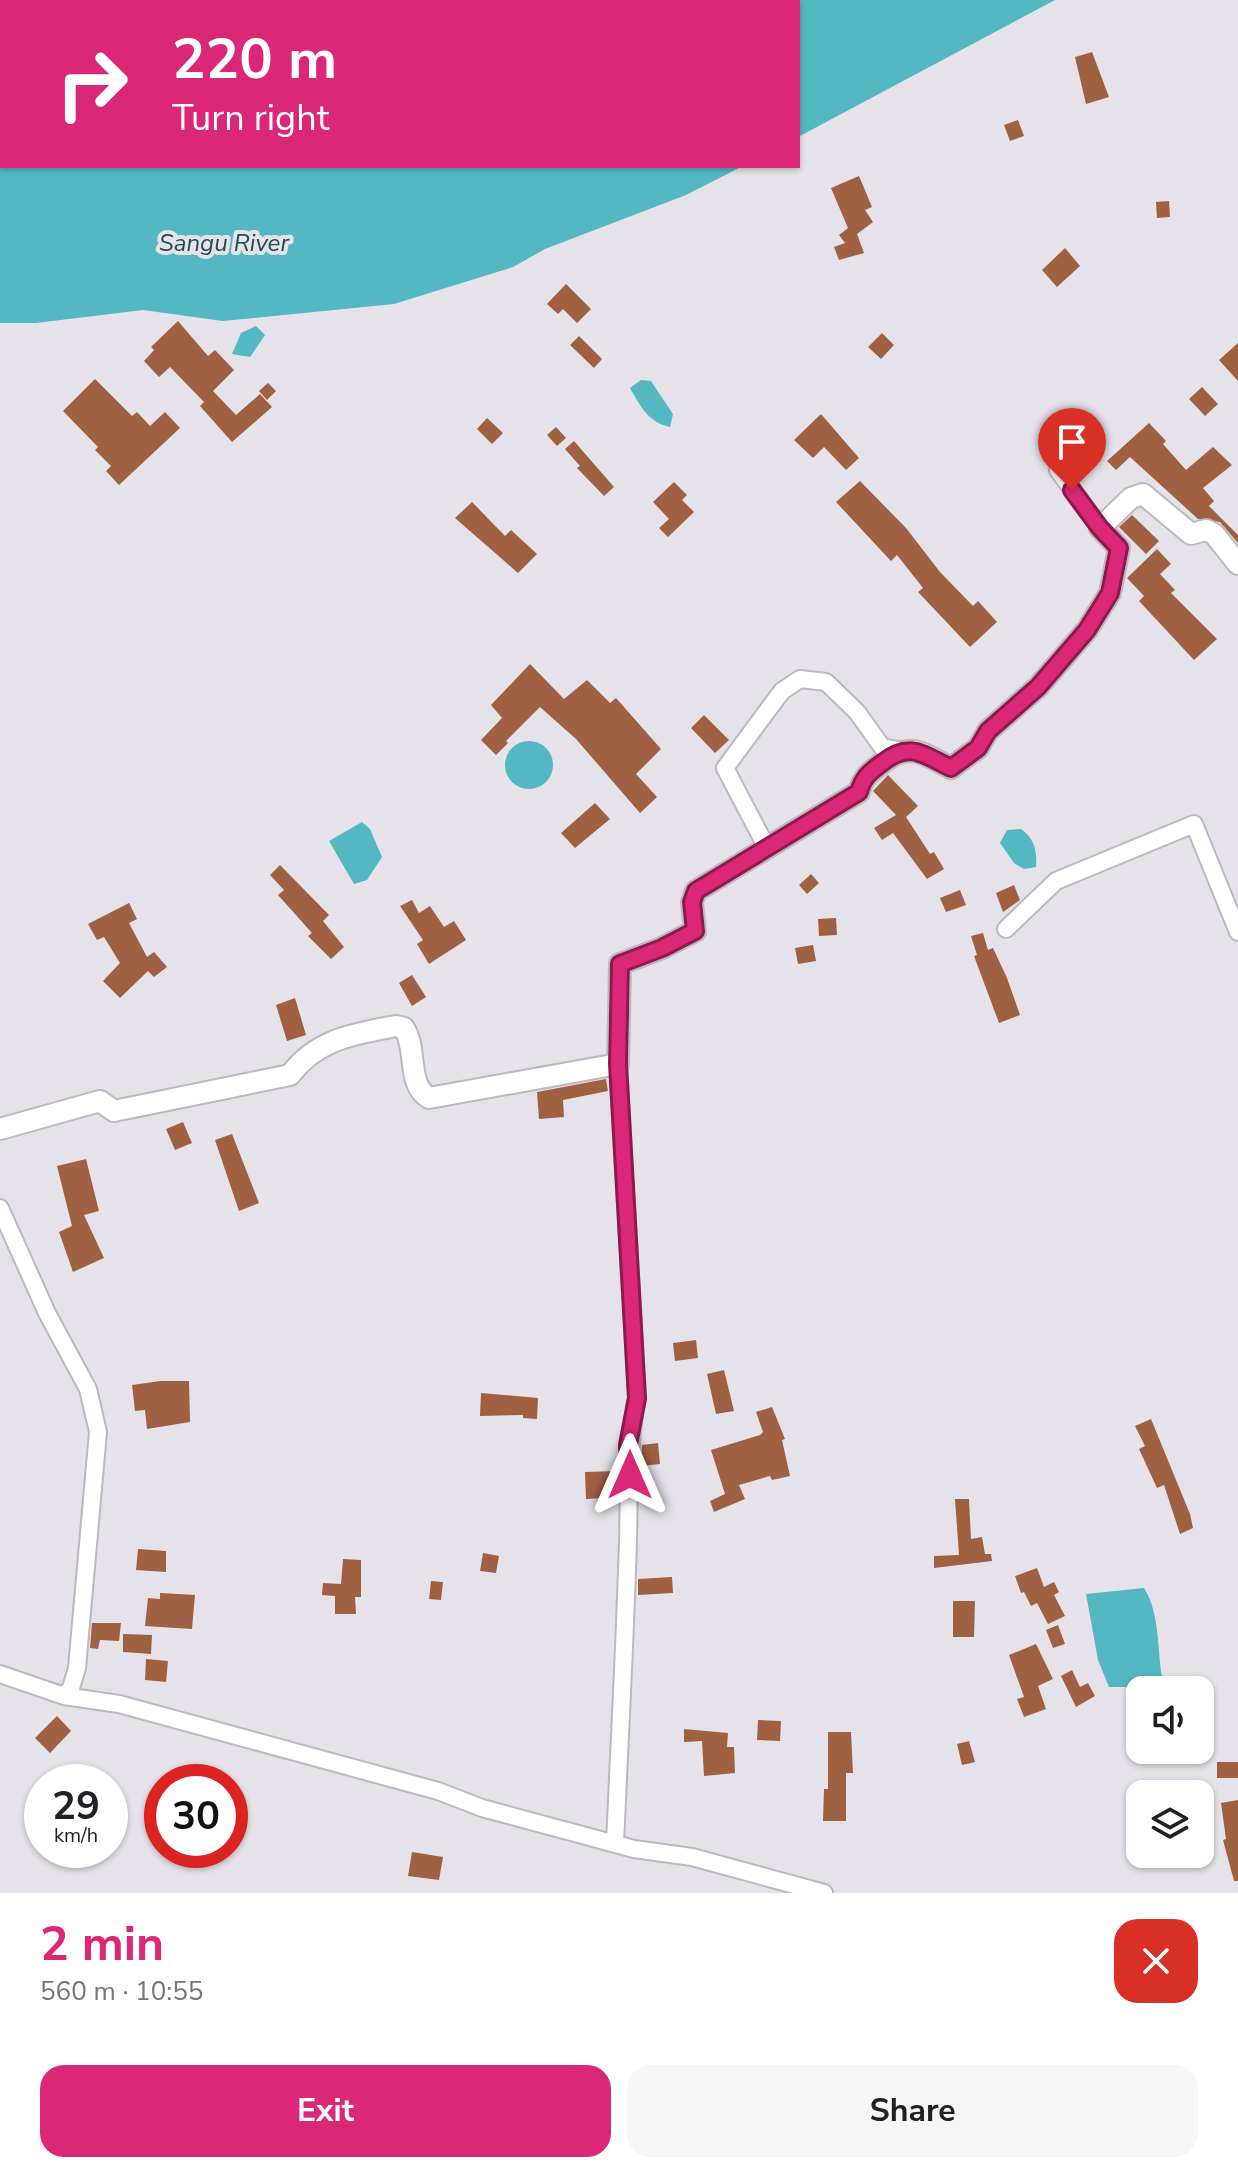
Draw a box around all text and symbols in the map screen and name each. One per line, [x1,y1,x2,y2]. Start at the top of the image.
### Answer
text: 220 m [172,21,337,98]
icon: right [40,32,144,136]
text: Turn right [172,94,329,143]
water label: Sangu River [159,227,290,259]
pin [1038,408,1106,490]
icon: arrive [1050,420,1094,464]
position arrow [588,1433,672,1517]
map controls [1126,1676,1214,1868]
button: sound [1126,1676,1214,1764]
speed limit sign: 30 [144,1764,248,1868]
text: 29 [52,1779,100,1833]
button: layers [1126,1780,1214,1868]
text: km/h [54,1822,98,1849]
text: 2 min [40,1911,164,1977]
button: close [1114,1919,1198,2003]
text: 560 m · 10:55 [40,1974,203,2009]
button: Exit [40,2065,611,2157]
button: Share [627,2065,1198,2157]

